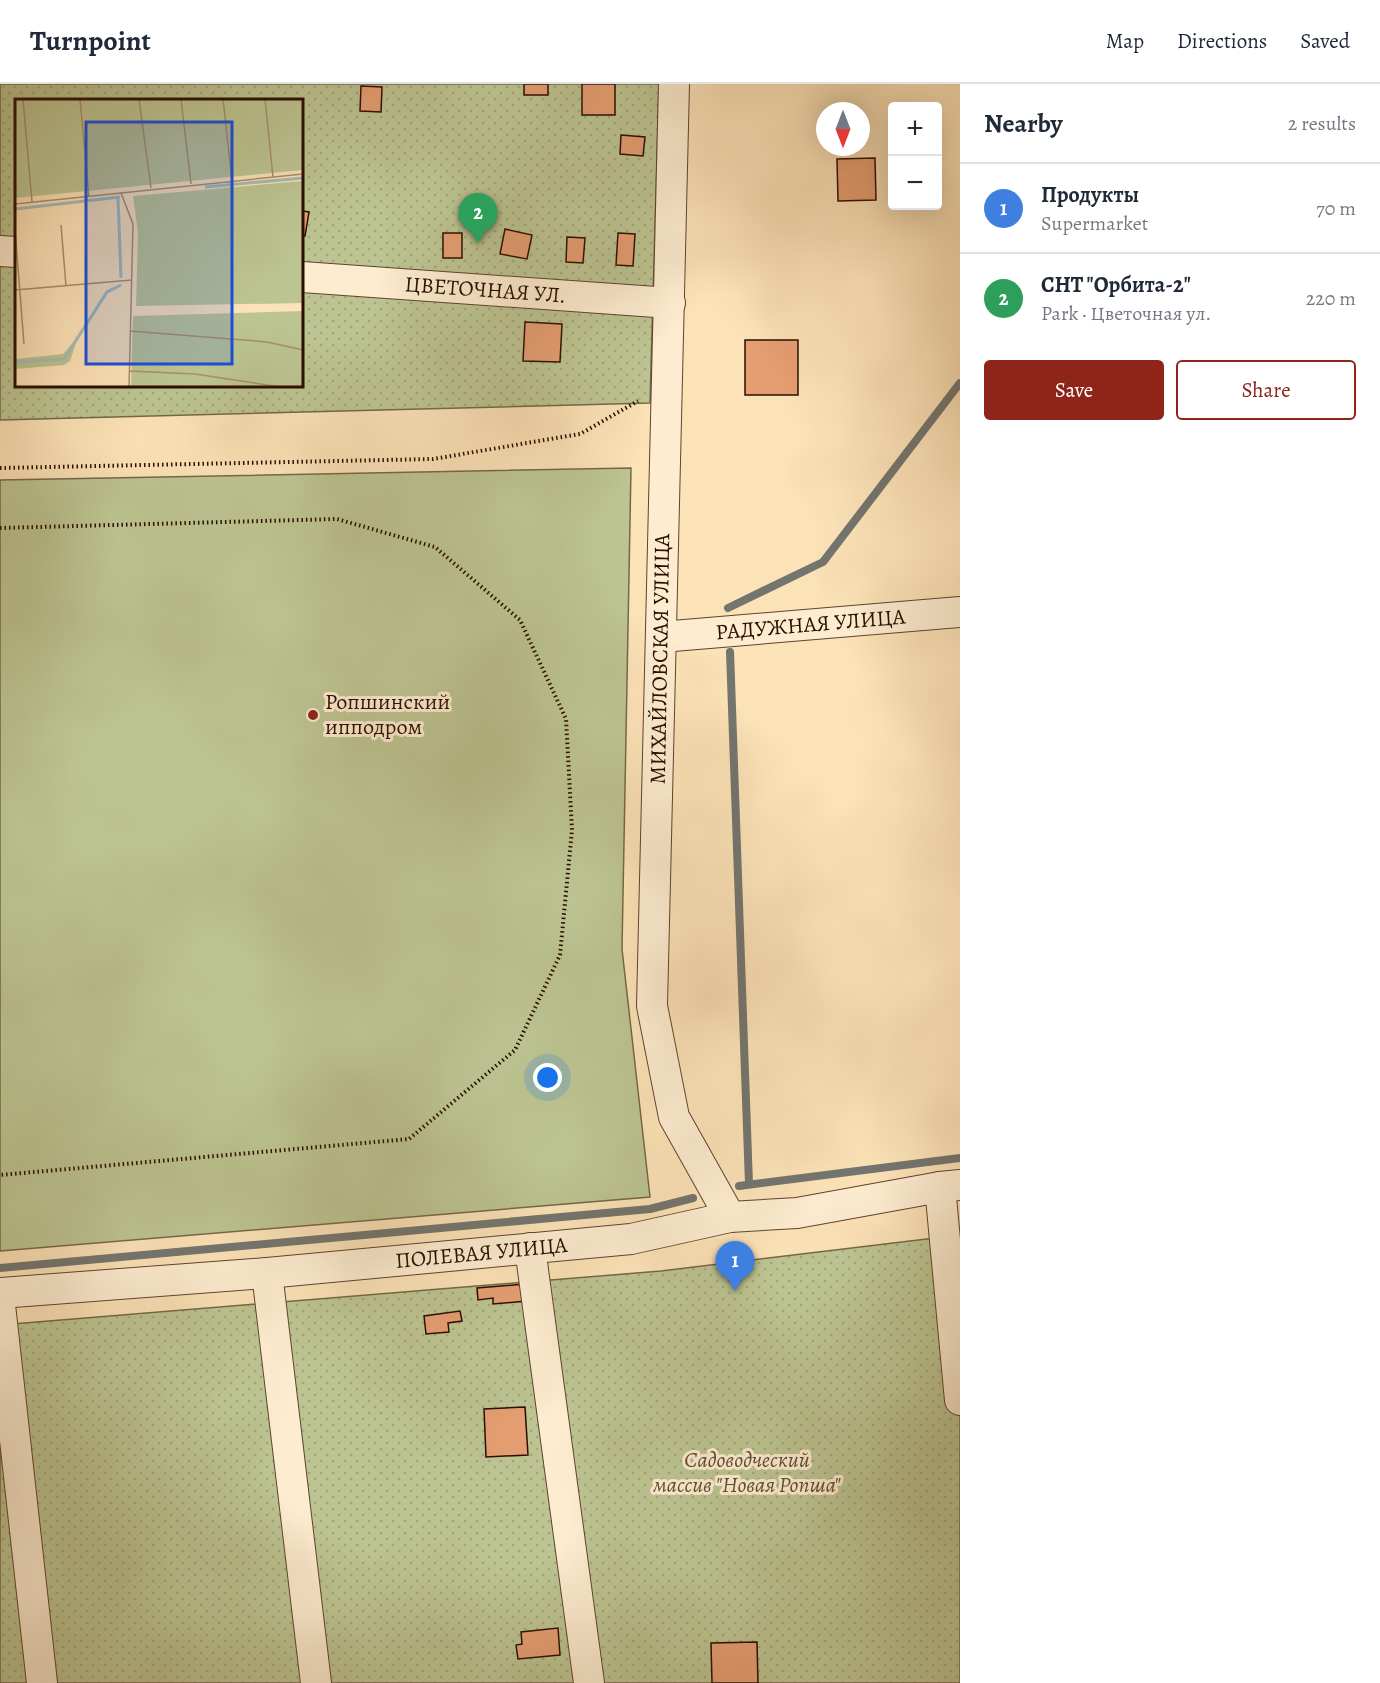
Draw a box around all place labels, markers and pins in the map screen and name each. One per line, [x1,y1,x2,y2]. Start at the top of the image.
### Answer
pin: 2 [458,194,498,243]
place label: Ропшинский ипподром [325,687,450,742]
marker: Ропшинский ипподром [306,708,320,722]
pin: 1 [716,1242,754,1291]

